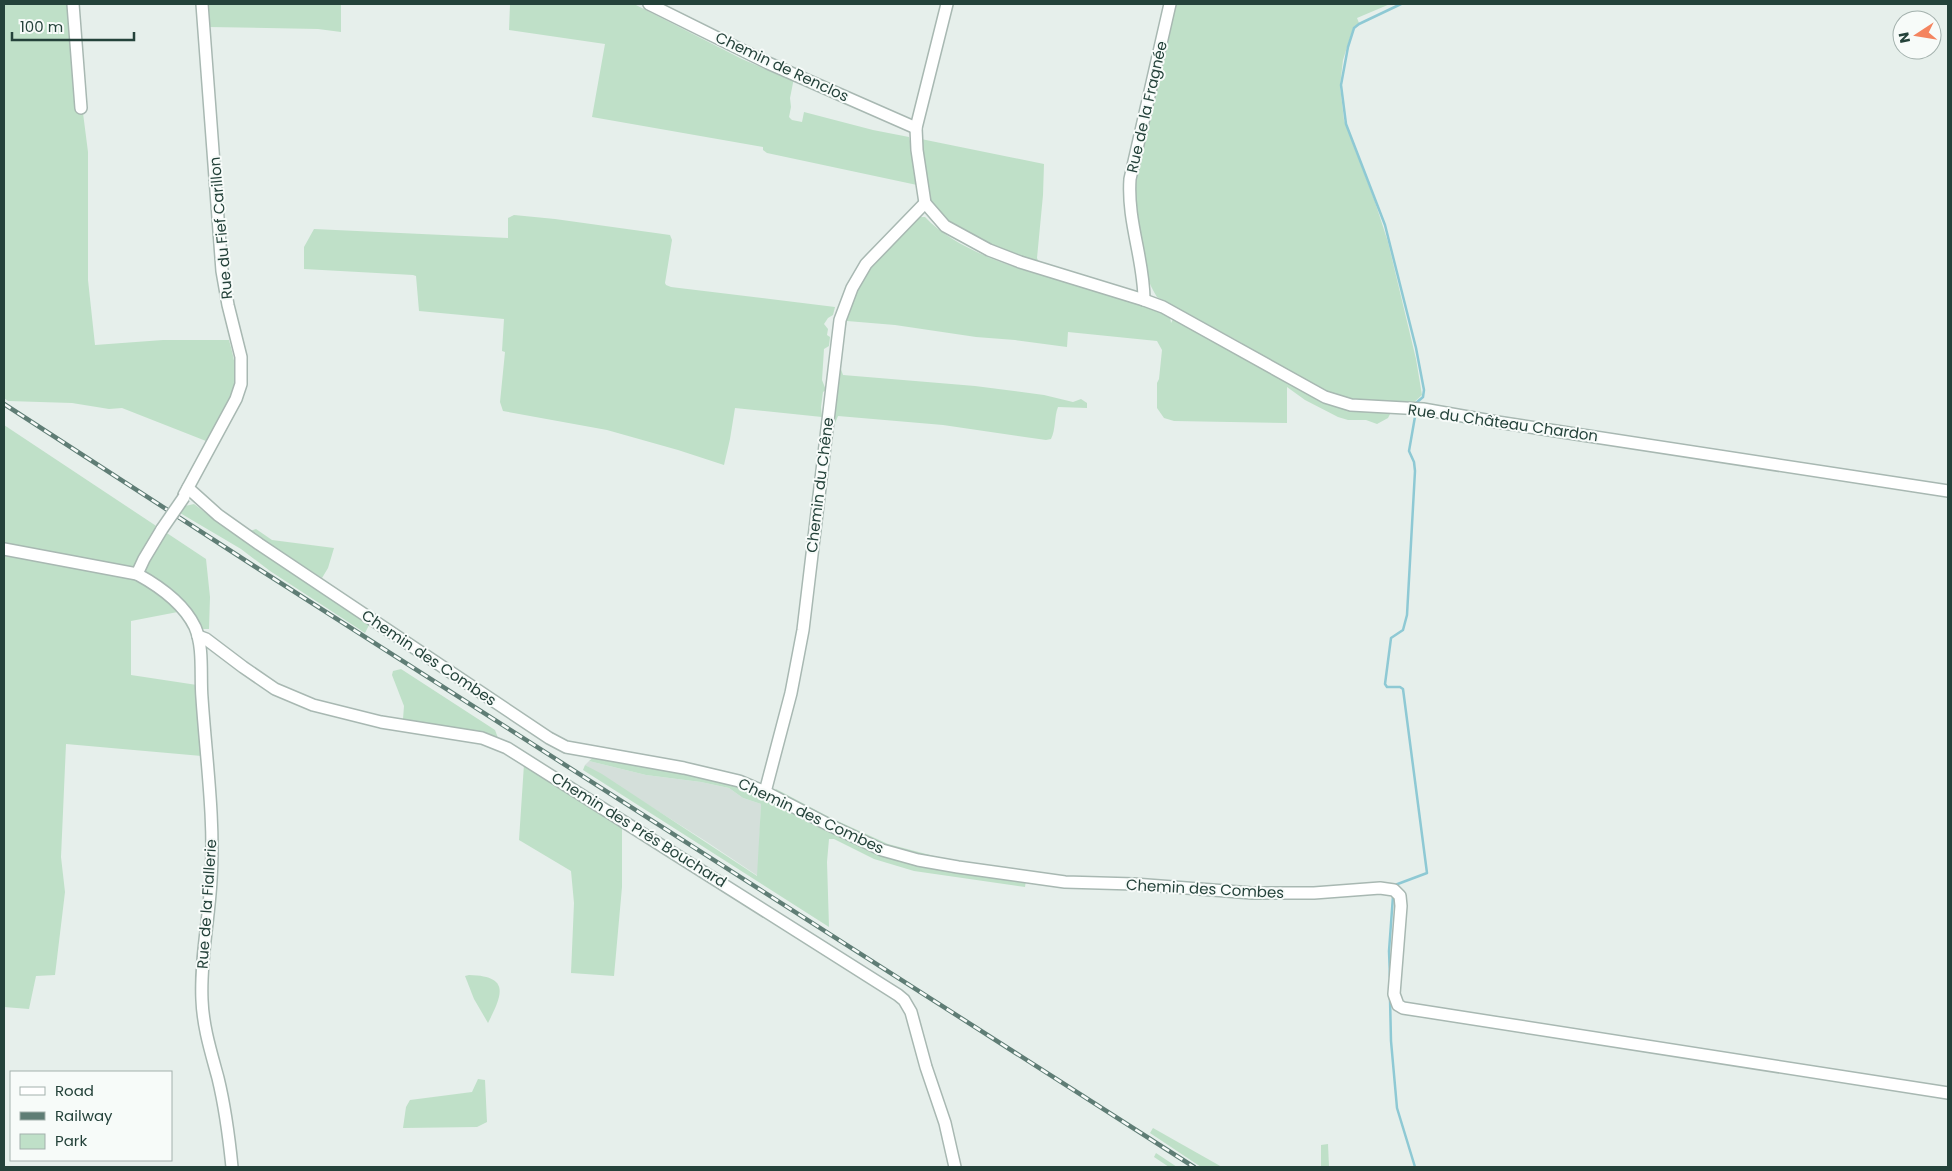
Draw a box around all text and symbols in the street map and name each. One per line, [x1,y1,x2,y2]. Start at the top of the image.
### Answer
scale bar [12,10,135,42]
north arrow [1892,10,1942,60]
text: 100 m [20,16,63,37]
street label: Chemin de Renclos [712,26,852,107]
text: N [1893,30,1915,45]
street label: Rue de la Fragnée [1121,39,1172,175]
street label: Rue du Fief Carillon [204,156,237,300]
street label: Rue du Château Chardon [1407,399,1600,446]
street label: Chemin du Chêne [801,416,838,554]
street label: Chemin des Combes [358,605,501,711]
street label: Chemin des Prés Bouchard [548,767,731,892]
street label: Chemin des Combes [735,773,888,859]
street label: Rue de la Fiallerie [191,838,222,970]
street label: Chemin des Combes [1125,874,1285,903]
legend [10,1071,172,1161]
text: Road [55,1080,94,1101]
text: Railway [55,1105,113,1126]
text: Park [55,1130,87,1151]

